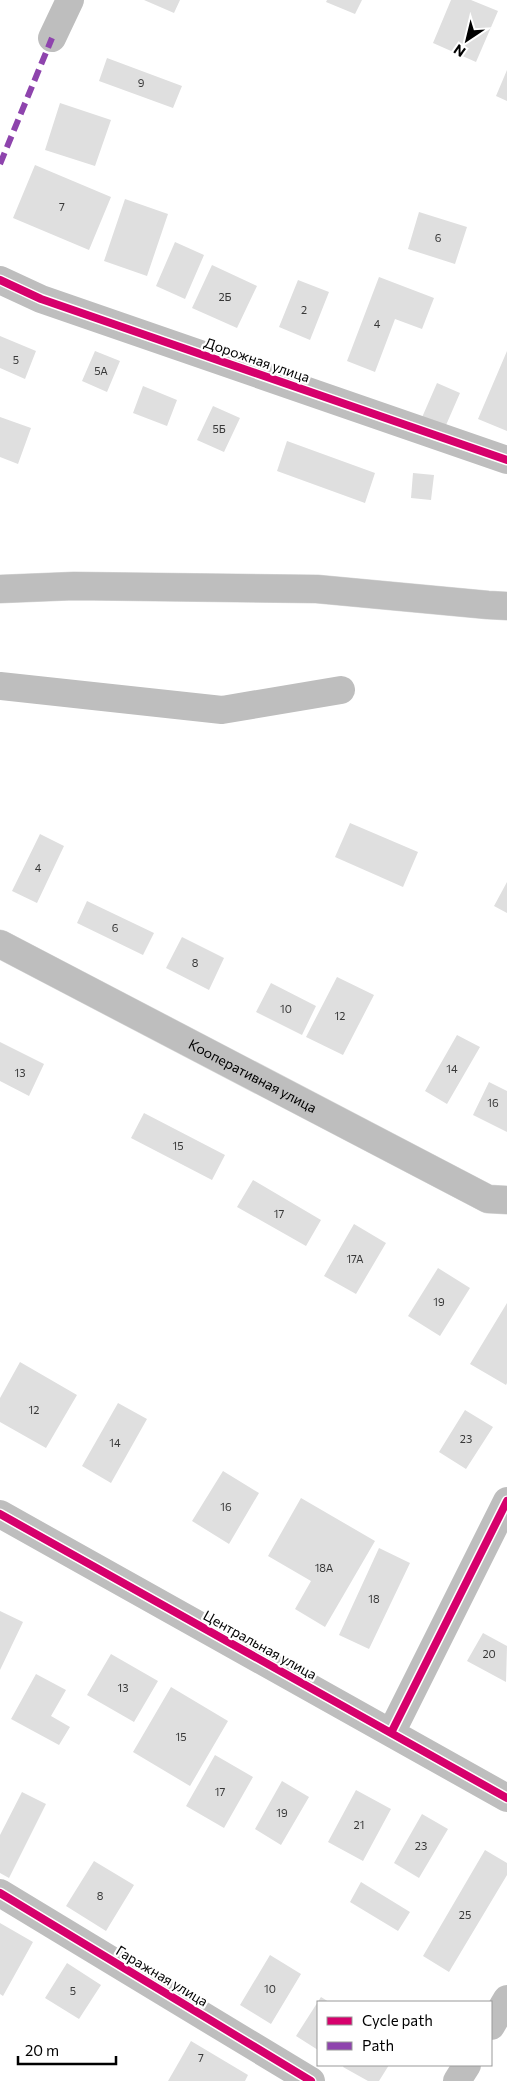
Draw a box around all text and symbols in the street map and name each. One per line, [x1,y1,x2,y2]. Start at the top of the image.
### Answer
north arrow [442,15,492,65]
text: N [450,41,468,61]
house number: 9 [138,76,145,89]
house number: 7 [59,200,65,213]
house number: 6 [435,231,442,244]
house number: 2Б [219,290,232,303]
house number: 2 [301,303,307,316]
house number: 4 [374,317,381,330]
street label: Дорожная улица [202,334,312,386]
house number: 5 [13,353,19,366]
house number: 5А [94,364,108,377]
house number: 5Б [212,422,226,435]
house number: 4 [35,861,42,874]
house number: 6 [112,921,119,934]
house number: 8 [192,956,199,969]
house number: 10 [280,1002,292,1015]
house number: 12 [335,1009,345,1022]
street label: Кооперативная улица [186,1035,320,1116]
house number: 14 [446,1062,458,1075]
house number: 13 [15,1066,25,1079]
house number: 16 [487,1096,499,1109]
house number: 15 [172,1139,184,1152]
house number: 17 [274,1207,284,1220]
house number: 17А [346,1252,364,1265]
house number: 19 [433,1295,445,1308]
house number: 12 [29,1403,39,1416]
house number: 23 [460,1432,472,1445]
house number: 14 [109,1436,121,1449]
house number: 16 [220,1500,232,1513]
house number: 18А [315,1561,334,1574]
house number: 18 [368,1592,380,1605]
street label: Центральная улица [201,1606,320,1683]
house number: 20 [482,1647,496,1660]
house number: 13 [118,1681,128,1694]
house number: 15 [175,1730,187,1743]
house number: 17 [215,1785,225,1798]
house number: 19 [276,1806,288,1819]
house number: 21 [354,1818,364,1831]
house number: 23 [415,1839,427,1852]
house number: 8 [97,1889,104,1902]
house number: 25 [459,1908,471,1921]
street label: Гаражная улица [113,1941,211,2010]
house number: 10 [264,1982,276,1995]
house number: 5 [70,1984,76,1997]
legend [317,2001,492,2066]
text: Cycle path [362,2011,433,2029]
scale bar [18,2034,115,2066]
text: Path [362,2036,394,2054]
text: 20 m [25,2041,59,2059]
house number: 7 [198,2051,204,2064]

